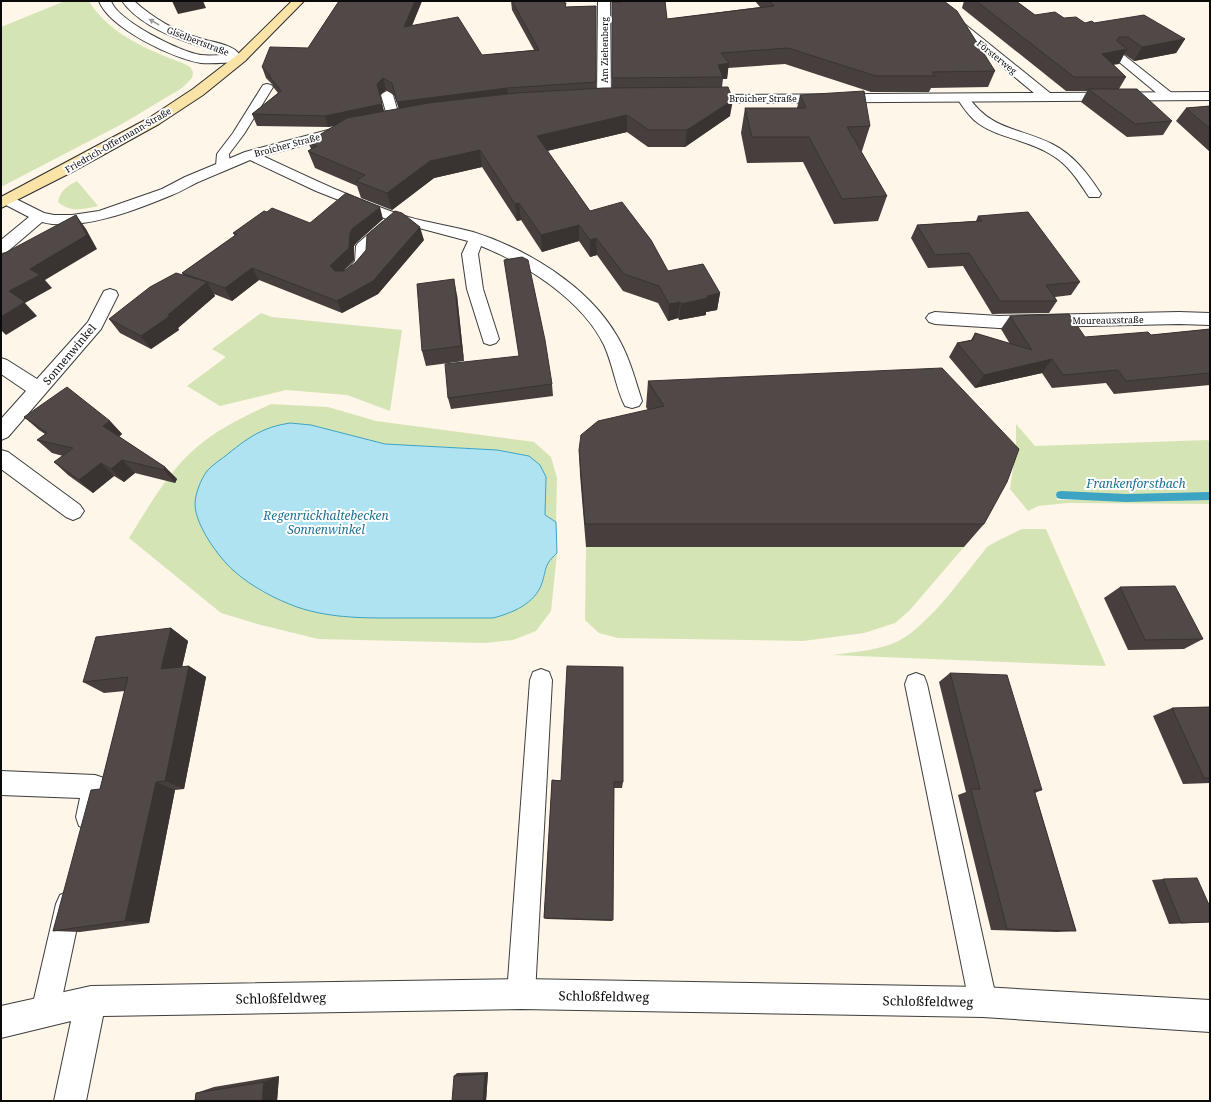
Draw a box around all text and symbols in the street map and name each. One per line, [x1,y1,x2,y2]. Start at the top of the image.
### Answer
street label: Am Ziehenberg [598,17,611,83]
one-way arrow [148,18,160,25]
street label: Giselbertstraße [165,23,231,59]
street label: Försterweg [974,37,1020,77]
street label: Broicher Straße [729,92,797,105]
street label: Friedrich-Offermann-Straße [62,104,174,176]
street label: Broicher Straße [253,130,321,160]
street label: Moureauxstraße [1072,313,1144,327]
street label: Sonnenwinkel [39,320,99,388]
water label: Frankenforstbach [1085,475,1186,492]
water label: Regenrückhaltebecken Sonnenwinkel [262,507,389,538]
street label: Schloßfeldweg [559,986,649,1006]
street label: Schloßfeldweg [236,988,326,1008]
street label: Schloßfeldweg [883,991,973,1011]

